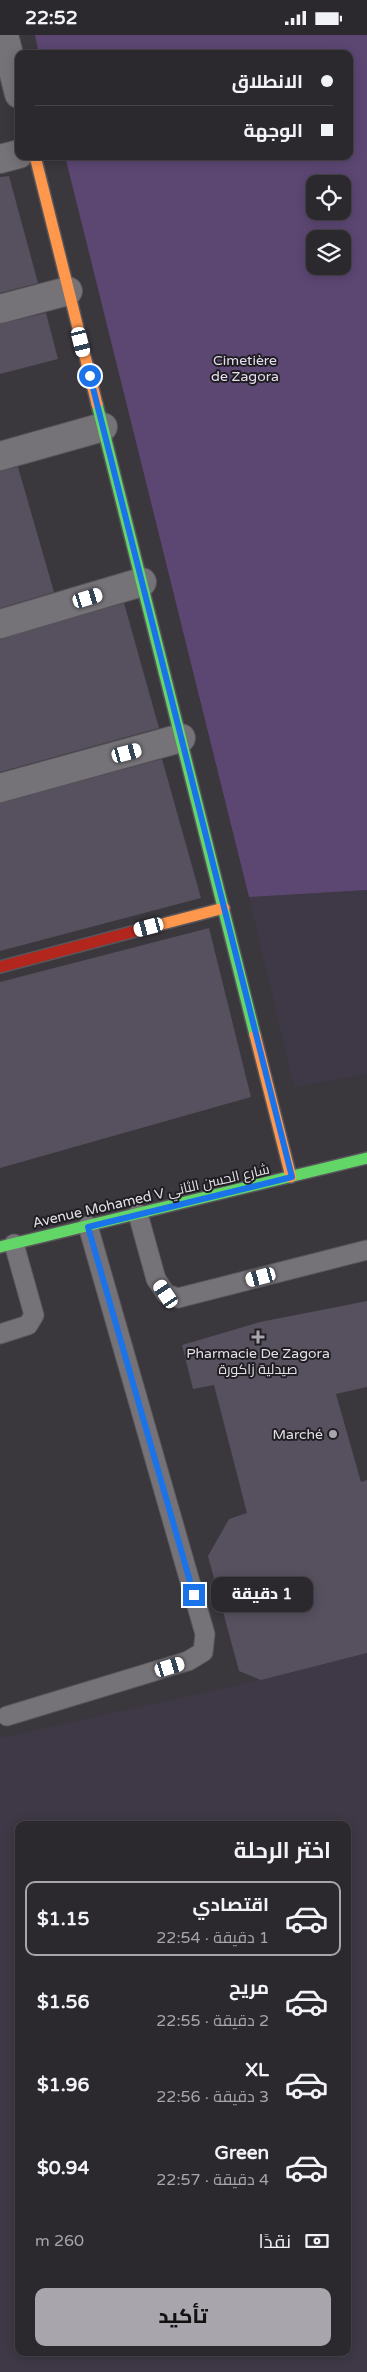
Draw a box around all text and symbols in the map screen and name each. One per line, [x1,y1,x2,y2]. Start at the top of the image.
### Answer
text: 22:52 [25,7,78,29]
text: الانطلاق [232,71,303,93]
text: الوجهة [243,120,303,142]
map controls [306,175,351,275]
button: locate [306,175,351,220]
button: layers [306,230,351,275]
car [70,326,91,358]
park label: Cimetière de Zagora [211,352,279,385]
route start [79,365,101,387]
car [71,586,104,610]
car [110,742,143,764]
car [132,916,165,938]
street label: Avenue Mohamed V شارع الحسن الثاني [31,1160,272,1234]
car [244,1266,277,1288]
car [151,1277,180,1311]
marker: Pharmacie De Zagora صيدلية زاكورة [252,1331,264,1343]
place label: Pharmacie De Zagora صيدلية زاكورة [186,1345,330,1378]
place label: Marché [273,1426,323,1443]
marker: Marché [327,1428,339,1440]
callout: 1 دقيقة [212,1577,314,1613]
route end [183,1584,205,1606]
text: 1 دقيقة [232,1584,292,1604]
car [153,1655,186,1679]
text: اختر الرحلة [234,1838,331,1864]
text: اقتصادي [193,1894,269,1916]
icon: car [284,1896,329,1941]
text: $1.15 [37,1908,89,1930]
text: 1 دقيقة · 22:54 [156,1928,269,1948]
text: مريح [229,1977,269,1999]
icon: car [284,1979,329,2024]
text: $1.56 [37,1991,89,2013]
text: 2 دقيقة · 22:55 [156,2011,269,2031]
text: XL [245,2059,269,2081]
icon: car [284,2062,329,2107]
text: $1.96 [37,2074,89,2096]
text: 3 دقيقة · 22:56 [156,2087,269,2107]
text: Green [215,2142,269,2164]
icon: car [284,2145,329,2190]
text: $0.94 [37,2157,89,2179]
text: 4 دقيقة · 22:57 [156,2170,269,2190]
icon: cash [303,2227,331,2255]
text: 260 m [35,2231,84,2251]
text: نقدًا [259,2231,291,2253]
button: تأكيد [35,2288,331,2346]

